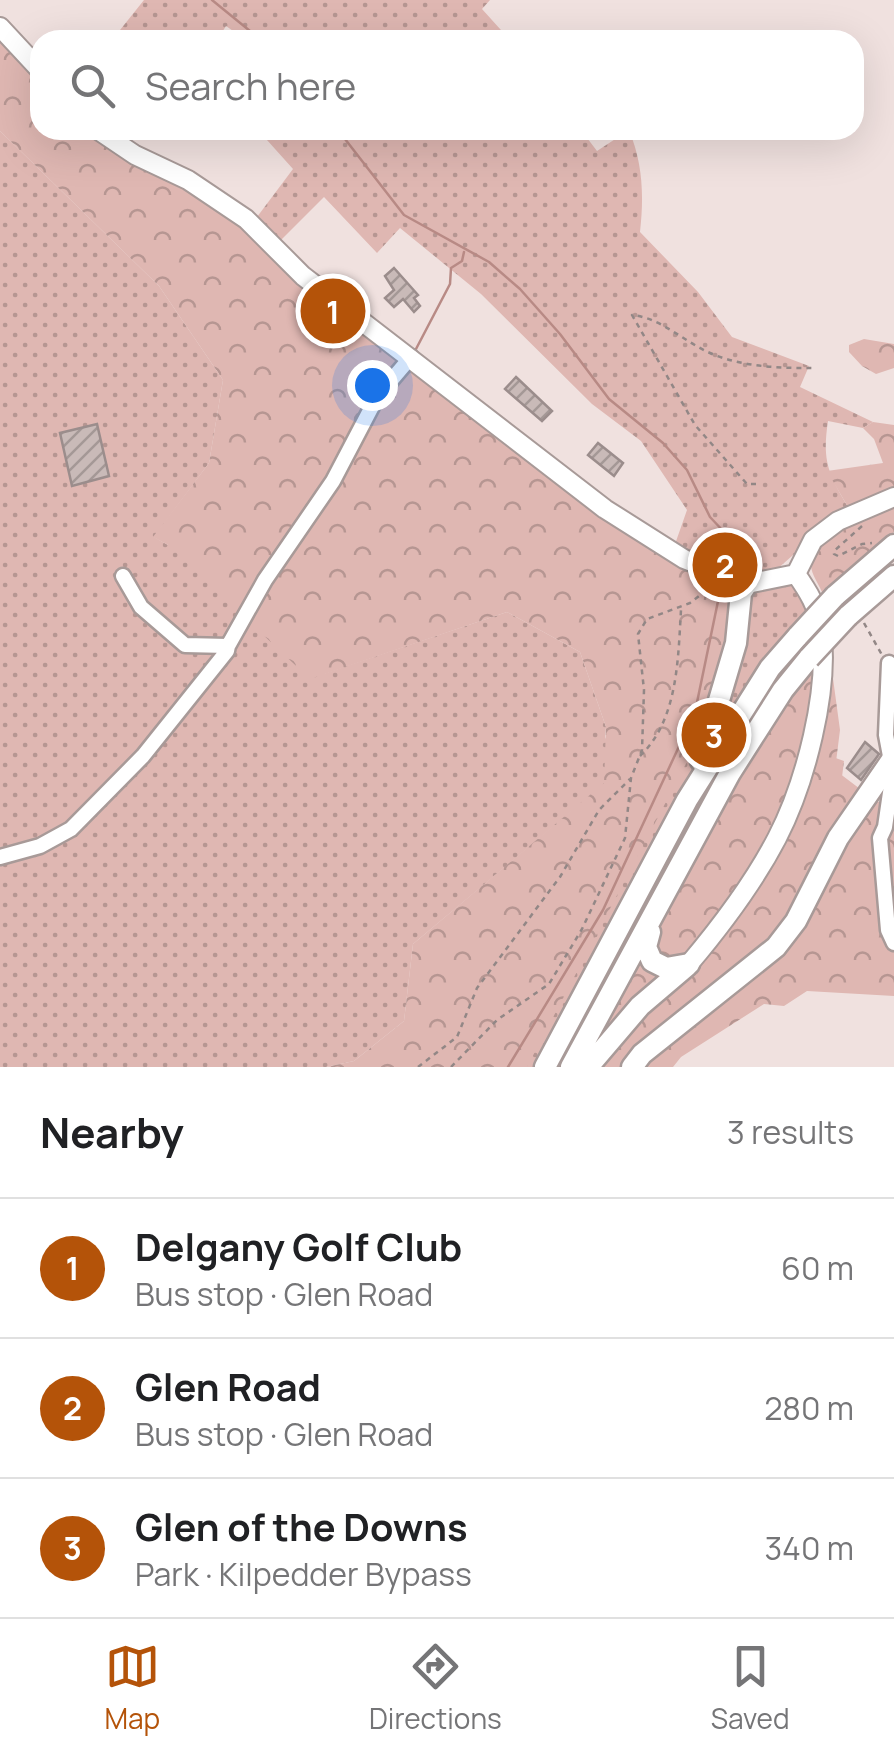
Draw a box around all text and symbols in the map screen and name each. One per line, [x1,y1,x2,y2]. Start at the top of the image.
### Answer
search box [30,30,864,140]
icon: search [65,58,120,113]
text: Search here [145,59,356,111]
pin: 1 [300,274,366,348]
your location [347,360,398,411]
pin: 2 [692,528,758,602]
pin: 3 [682,698,746,772]
text: Nearby [40,1103,184,1161]
text: 3 results [727,1110,854,1154]
text: Delgany Golf Club [135,1220,462,1272]
text: 1 [65,1246,80,1290]
text: 60 m [781,1246,854,1290]
text: Bus stop · Glen Road [135,1272,433,1316]
text: Glen Road [135,1360,321,1412]
text: 2 [63,1386,82,1430]
text: 280 m [764,1386,854,1430]
text: Bus stop · Glen Road [135,1412,433,1456]
text: Glen of the Downs [135,1500,467,1552]
text: 3 [63,1526,82,1570]
text: 340 m [764,1526,854,1570]
text: Park · Kilpedder Bypass [135,1552,472,1596]
tab: Map [104,1639,160,1737]
tab: Directions [369,1639,502,1737]
tab: Saved [711,1639,790,1737]

